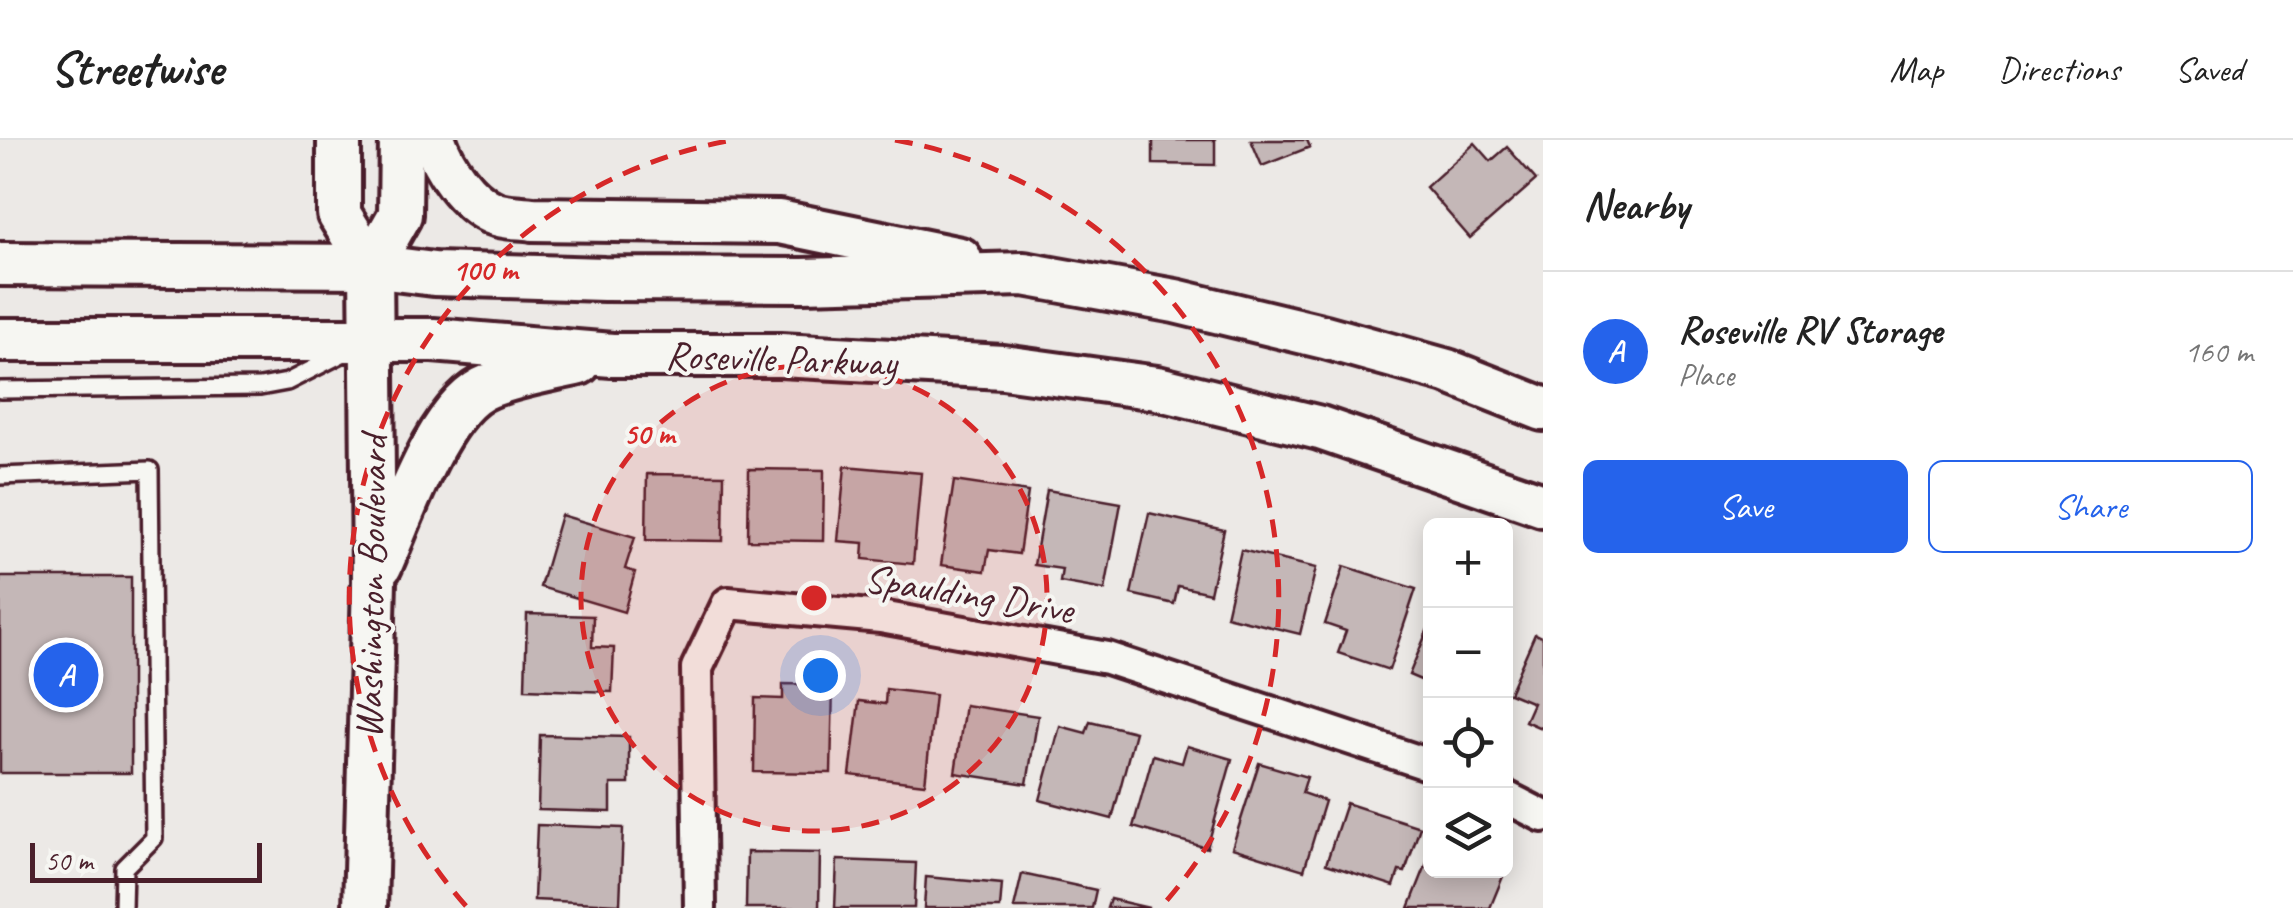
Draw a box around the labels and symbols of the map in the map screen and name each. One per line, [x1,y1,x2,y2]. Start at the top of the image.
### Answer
text: 100 m [453,251,520,289]
street label: Roseville Parkway [665,330,900,388]
text: 50 m [624,415,677,453]
street label: Washington Boulevard [343,429,399,739]
street label: Spaulding Drive [861,553,1080,636]
centre of rings [796,580,832,616]
pin: A [34,638,98,712]
your location [795,650,846,701]
scale bar [30,838,262,882]

